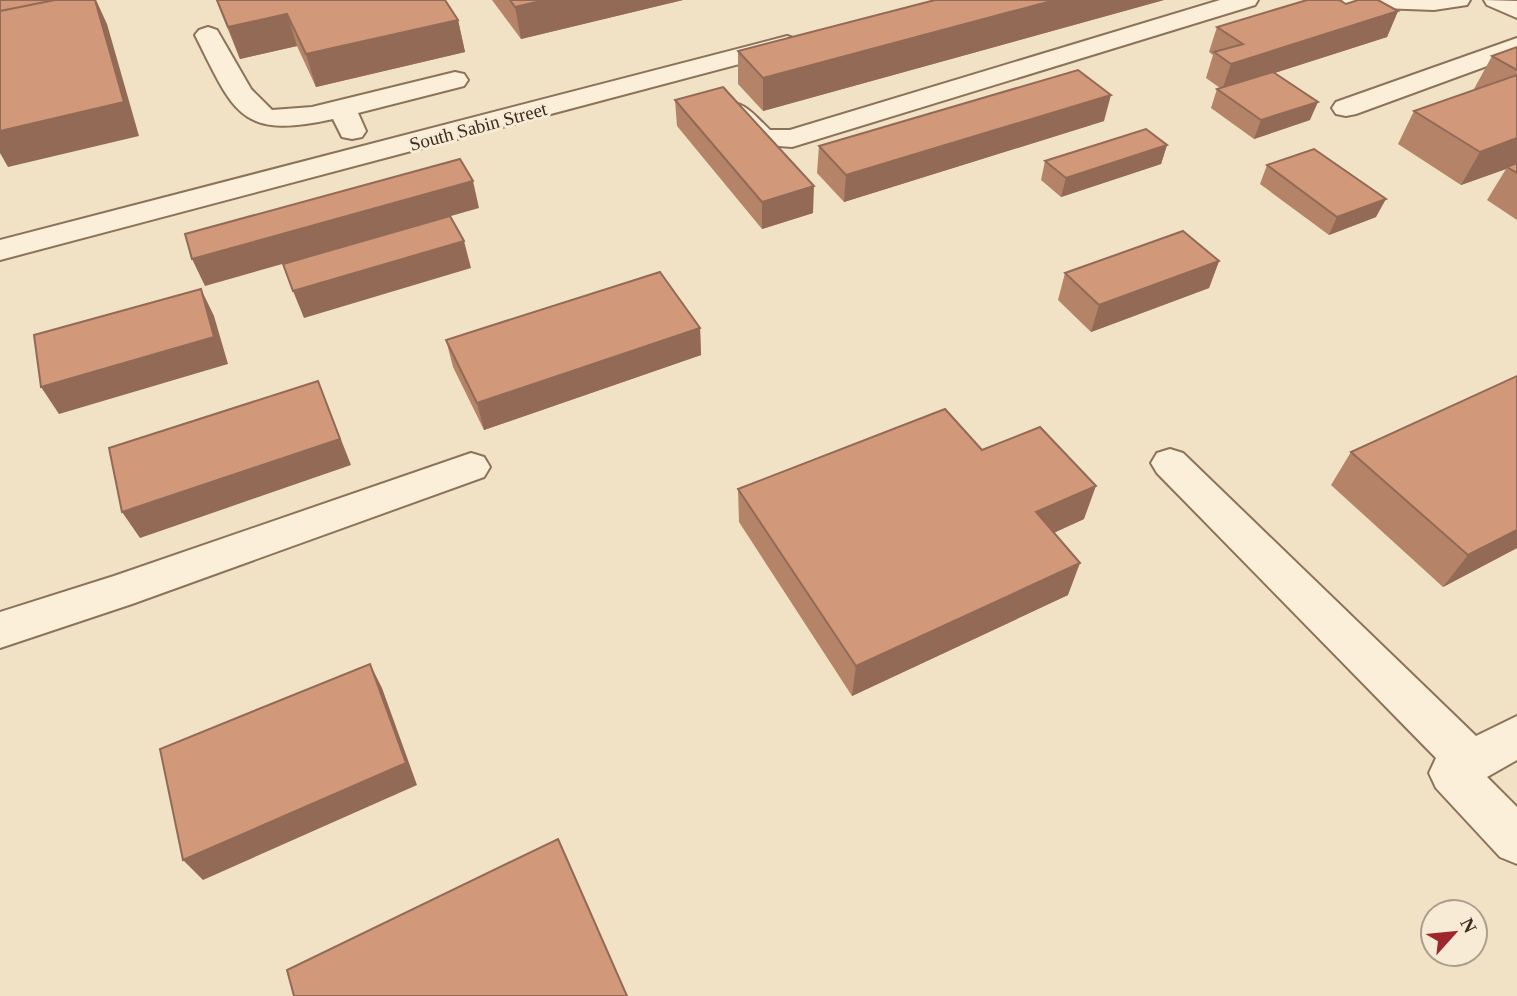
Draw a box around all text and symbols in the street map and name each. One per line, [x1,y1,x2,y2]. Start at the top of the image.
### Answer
street label: South Sabin Street [407,98,550,155]
north arrow [1419,898,1489,968]
text: N [1456,915,1481,937]

